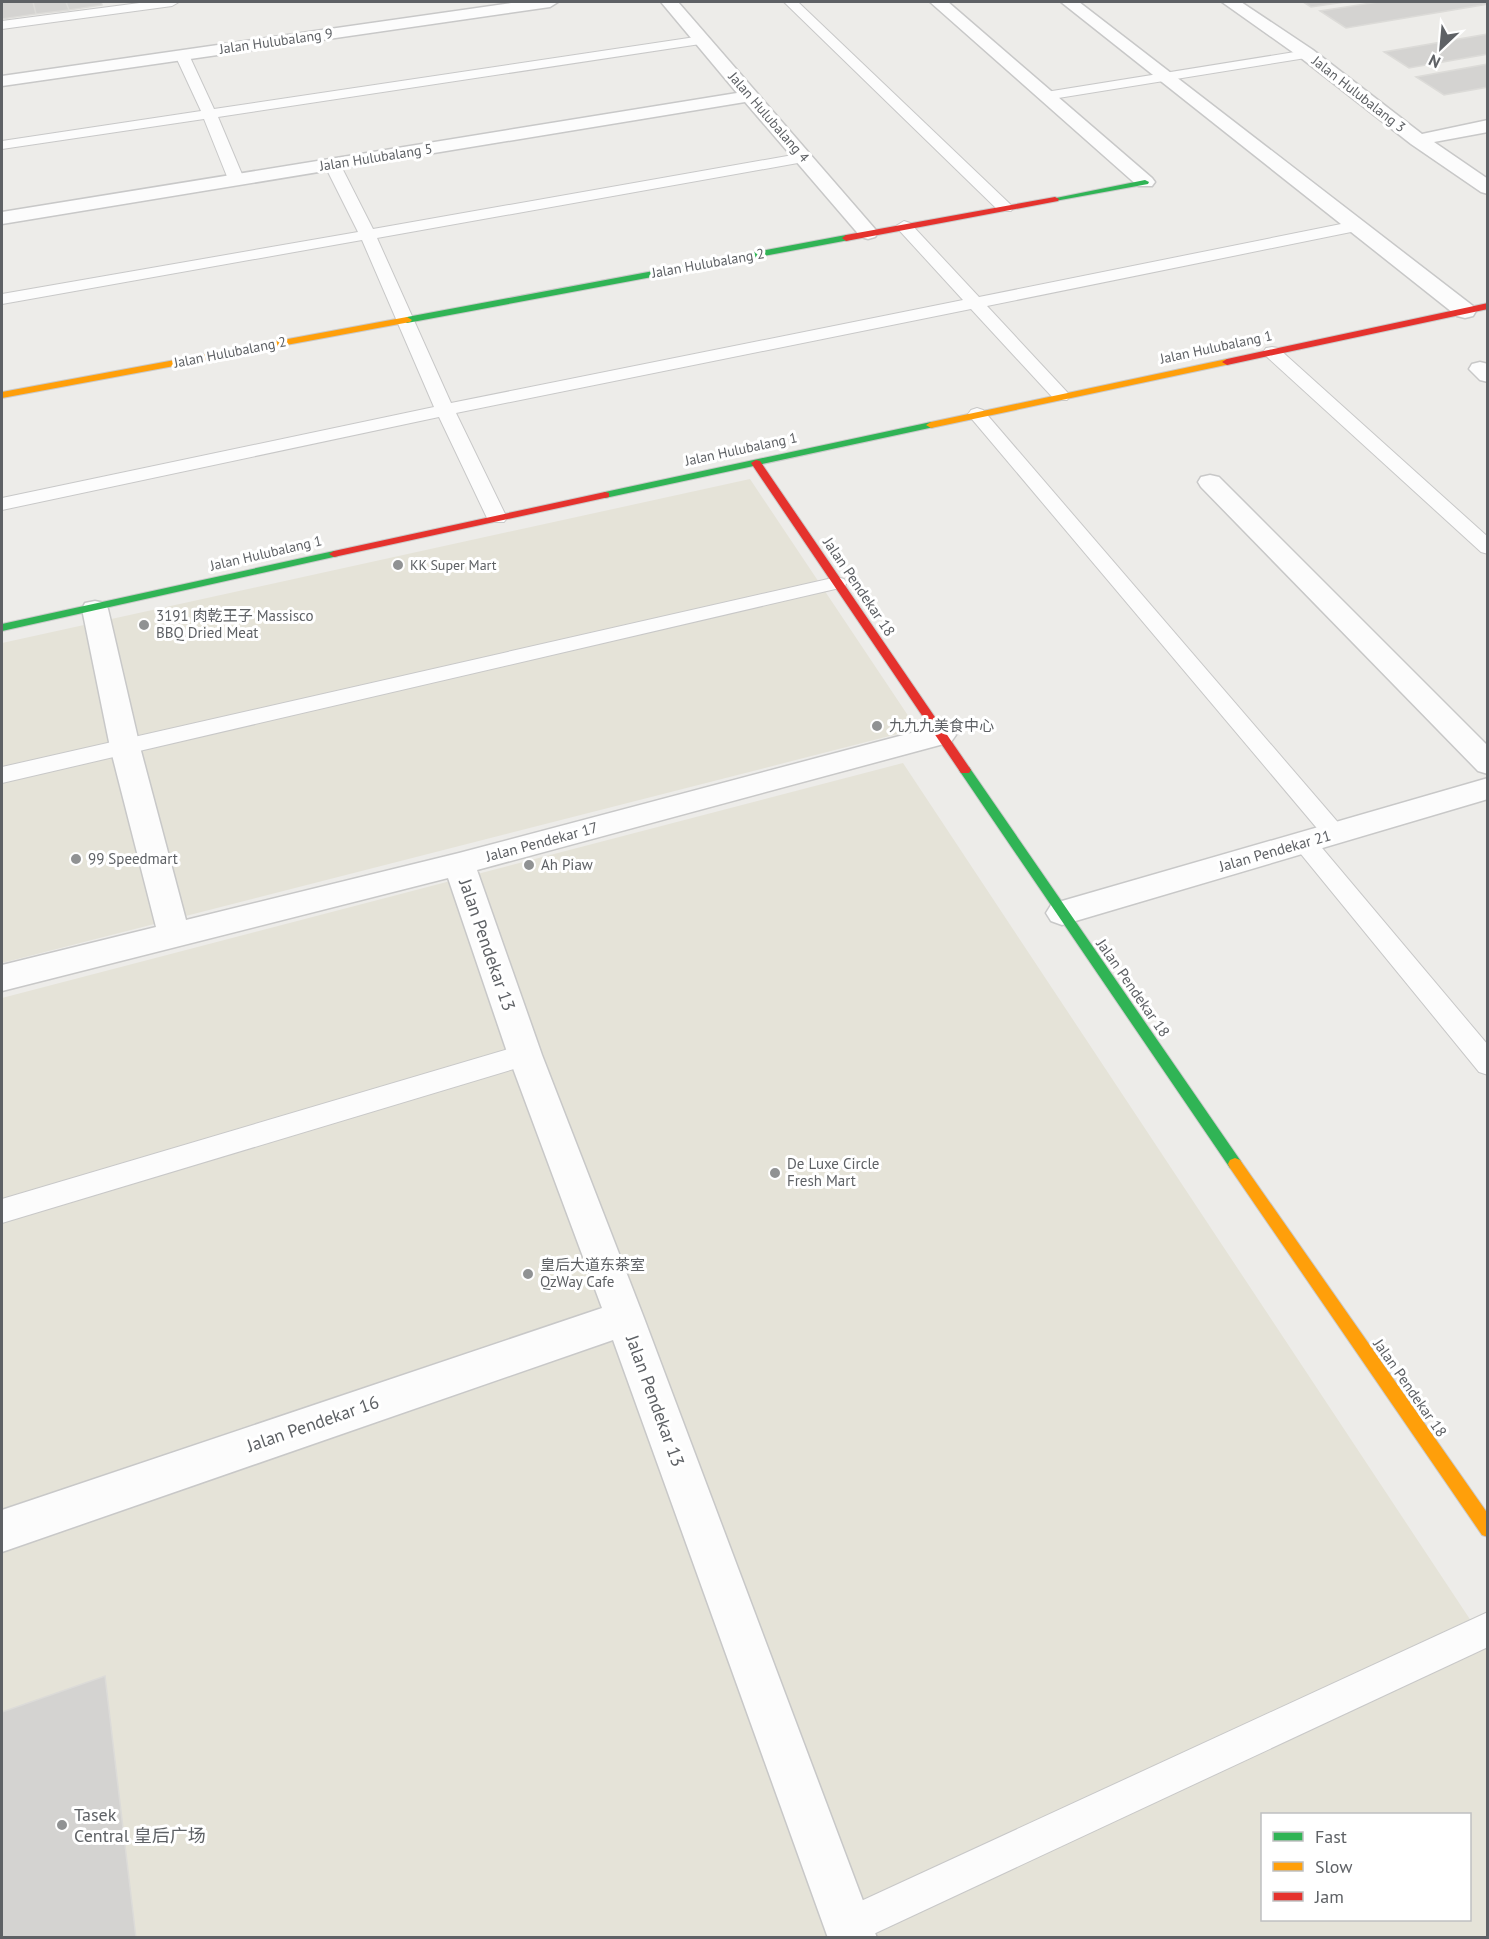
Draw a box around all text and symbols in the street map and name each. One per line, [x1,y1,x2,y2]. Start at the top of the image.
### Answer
north arrow [1411,18,1471,78]
street label: Jalan Hulubalang 9 [217,24,334,58]
text: N [1425,50,1444,73]
street label: Jalan Hulubalang 3 [1308,51,1410,136]
street label: Jalan Hulubalang 4 [724,67,813,166]
street label: Jalan Hulubalang 5 [317,139,434,175]
street label: Jalan Hulubalang 2 [649,244,766,282]
street label: Jalan Hulubalang 1 [1157,326,1274,368]
street label: Jalan Hulubalang 2 [171,332,288,372]
street label: Jalan Hulubalang 1 [682,428,799,470]
street label: Jalan Hulubalang 1 [207,531,324,575]
street label: Jalan Pendekar 18 [819,533,900,640]
place label: KK Super Mart [410,556,497,574]
marker: KK Super Mart [391,558,405,572]
place label: 3191 肉乾王子 Massisco BBQ Dried Meat [156,606,313,642]
marker: 3191 肉乾王子 Massisco BBQ Dried Meat [137,618,151,632]
place label: 九九九美食中心 [889,716,994,735]
marker: 九九九美食中心 [870,719,884,733]
street label: Jalan Pendekar 17 [483,817,600,866]
street label: Jalan Pendekar 21 [1216,825,1333,876]
place label: 99 Speedmart [88,849,178,868]
marker: 99 Speedmart [69,852,83,866]
place label: Ah Piaw [541,855,593,874]
marker: Ah Piaw [522,858,536,872]
street label: Jalan Pendekar 13 [454,875,521,1014]
street label: Jalan Pendekar 18 [1092,934,1174,1040]
place label: De Luxe Circle Fresh Mart [787,1154,879,1190]
marker: De Luxe Circle Fresh Mart [768,1166,782,1180]
place label: 皇后大道东茶室 QzWay Cafe [540,1255,645,1291]
marker: 皇后大道东茶室 QzWay Cafe [521,1267,535,1281]
street label: Jalan Pendekar 13 [621,1331,690,1470]
street label: Jalan Pendekar 18 [1369,1334,1451,1440]
street label: Jalan Pendekar 16 [243,1390,382,1457]
place label: Tasek Central 皇后广场 [74,1803,206,1847]
legend [1261,1813,1471,1921]
marker: Tasek Central 皇后广场 [55,1818,69,1832]
text: Fast [1315,1825,1347,1848]
text: Slow [1315,1855,1353,1878]
text: Jam [1314,1885,1344,1908]

